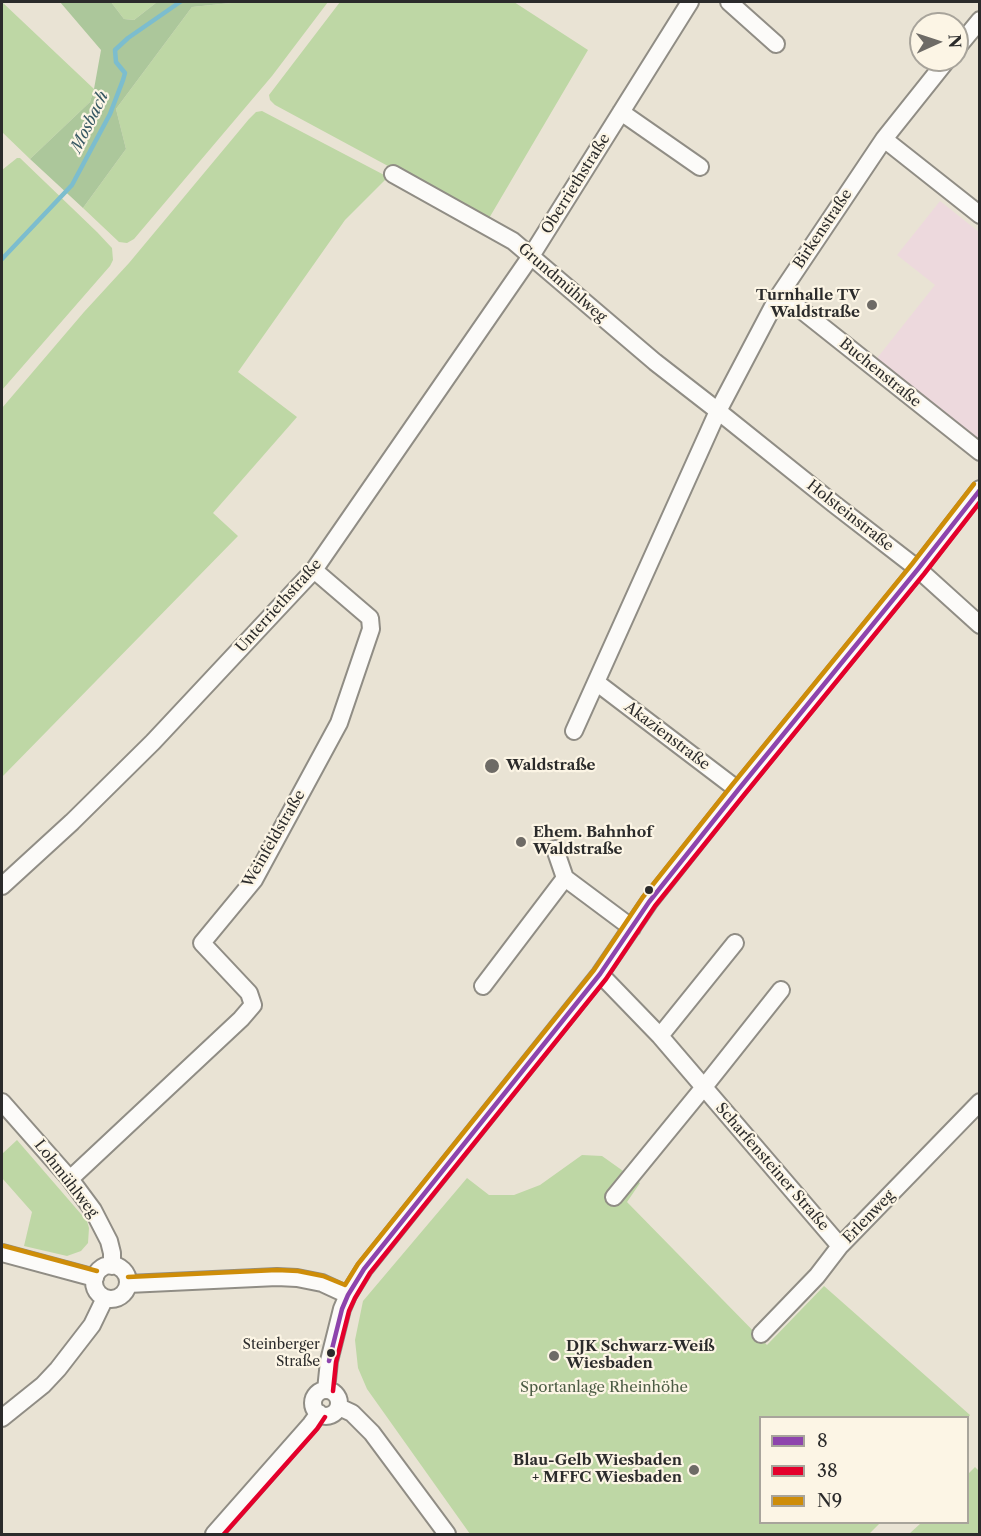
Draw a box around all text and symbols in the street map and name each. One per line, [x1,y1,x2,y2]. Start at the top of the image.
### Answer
north arrow [909,12,969,72]
text: N [945,34,965,49]
water label: Mosbach [67,88,113,156]
street label: Oberriethstraße [538,130,614,238]
street label: Birkenstraße [790,186,856,272]
street label: Grundmühlweg [514,240,610,326]
place label: Turnhalle TV Waldstraße [756,287,860,322]
marker: Turnhalle TV Waldstraße [865,298,879,312]
street label: Buchenstraße [836,335,924,411]
street label: Holsteinstraße [803,477,897,555]
street label: Unterriethstraße [232,556,326,656]
street label: Akazienstraße [621,698,713,774]
marker: Waldstraße [483,757,501,775]
place label: Waldstraße [506,757,596,775]
street label: Weinfeldstraße [239,787,309,891]
place label: Ehem. Bahnhof Waldstraße [533,824,652,859]
marker: Ehem. Bahnhof Waldstraße [514,835,528,849]
unlabelled marker [643,884,655,896]
street label: Scharfensteiner Straße [712,1099,832,1235]
street label: Lohmühlweg [30,1137,102,1221]
street label: Erlenweg [839,1187,899,1247]
place label: Steinberger Straße [243,1337,320,1370]
place label: DJK Schwarz-Weiß Wiesbaden [566,1338,715,1373]
marker: Steinberger Straße [325,1347,337,1359]
marker: DJK Schwarz-Weiß Wiesbaden [547,1349,561,1363]
park label: Sportanlage Rheinhöhe [520,1379,688,1397]
legend [759,1416,969,1524]
text: 8 [817,1430,828,1452]
place label: Blau-Gelb Wiesbaden + MFFC Wiesbaden [513,1452,682,1487]
text: 38 [817,1460,838,1482]
marker: Blau-Gelb Wiesbaden + MFFC Wiesbaden [687,1463,701,1477]
text: N9 [817,1490,842,1512]

